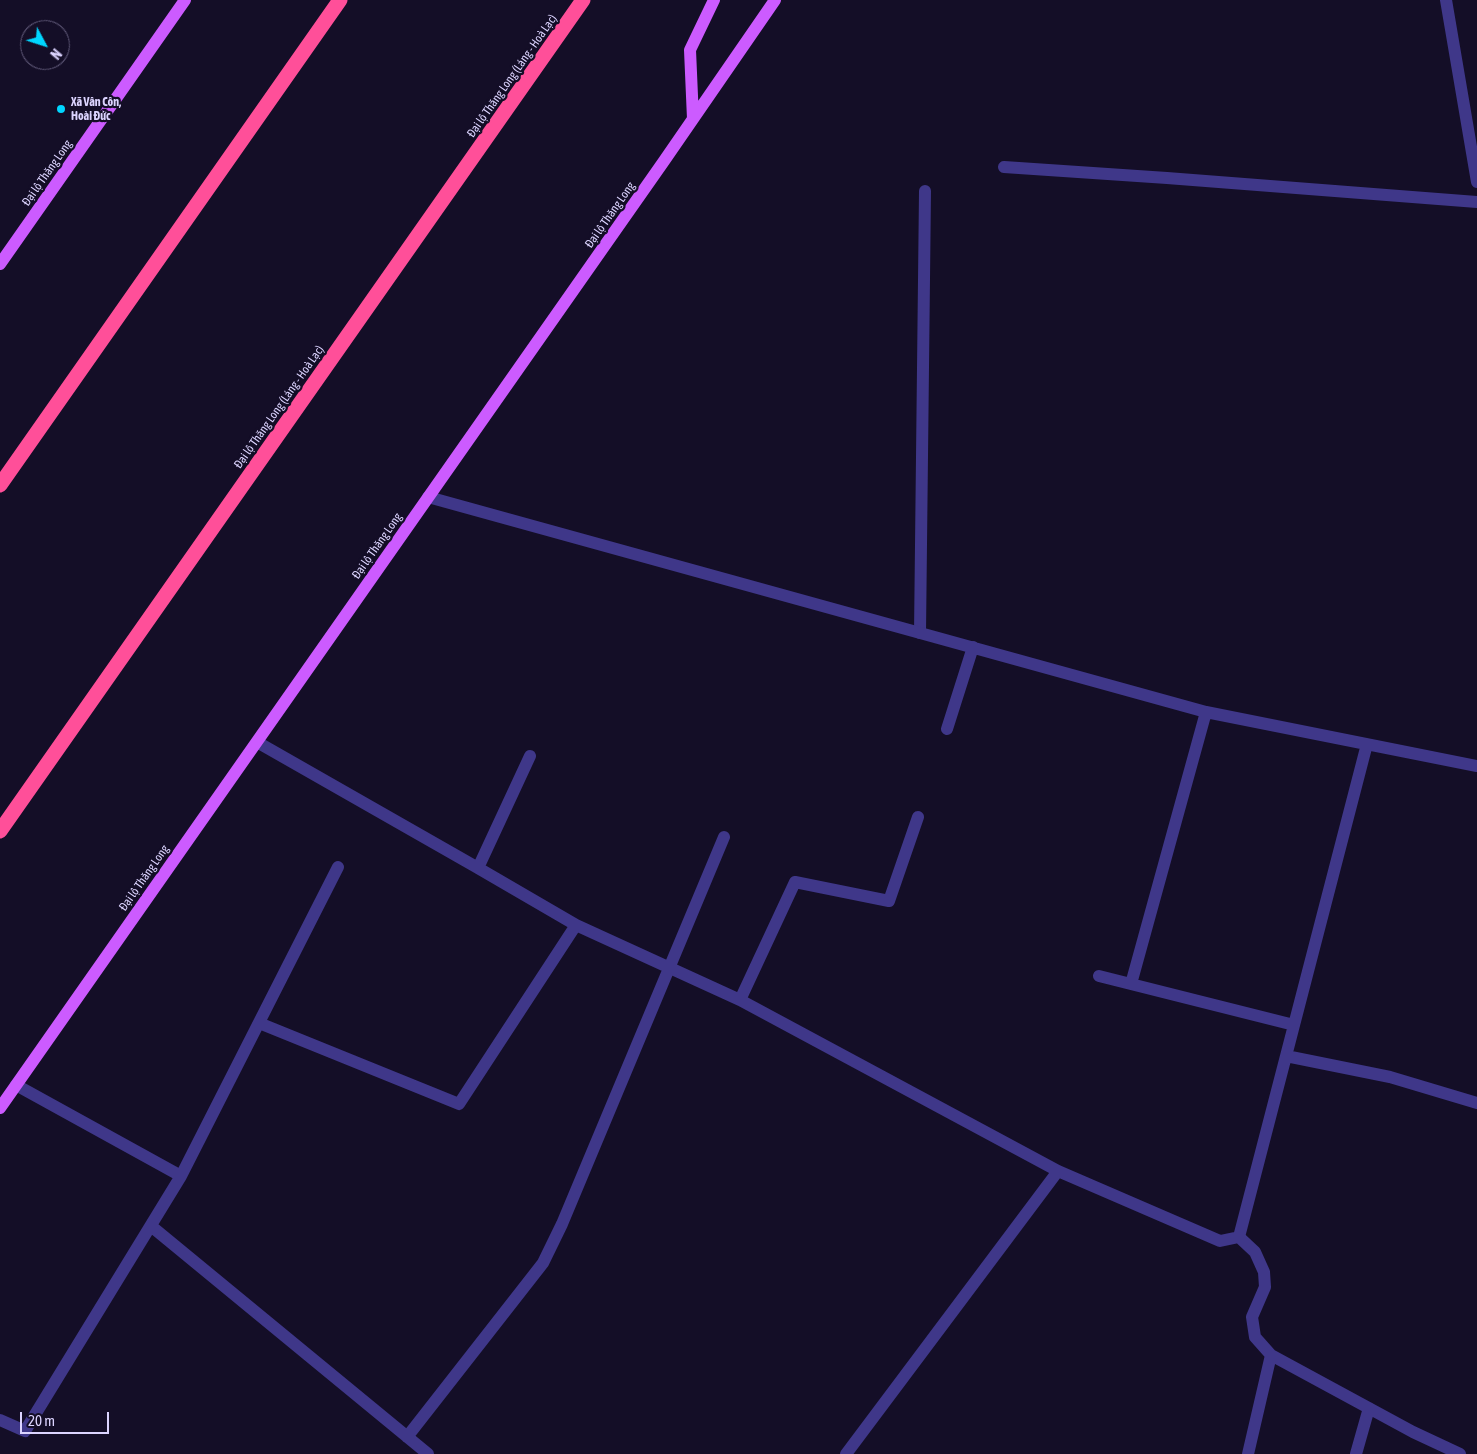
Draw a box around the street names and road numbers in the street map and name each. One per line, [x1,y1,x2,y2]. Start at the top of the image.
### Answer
street label: Đại lộ Thăng Long (Láng - Hoà Lạc) [464,12,560,140]
street label: Đại lộ Thăng Long [19,137,75,209]
street label: Đại lộ Thăng Long [582,179,638,251]
street label: Đại lộ Thăng Long (Láng - Hoà Lạc) [231,343,327,471]
street label: Đại lộ Thăng Long [349,510,405,582]
street label: Đại lộ Thăng Long [116,842,172,914]

